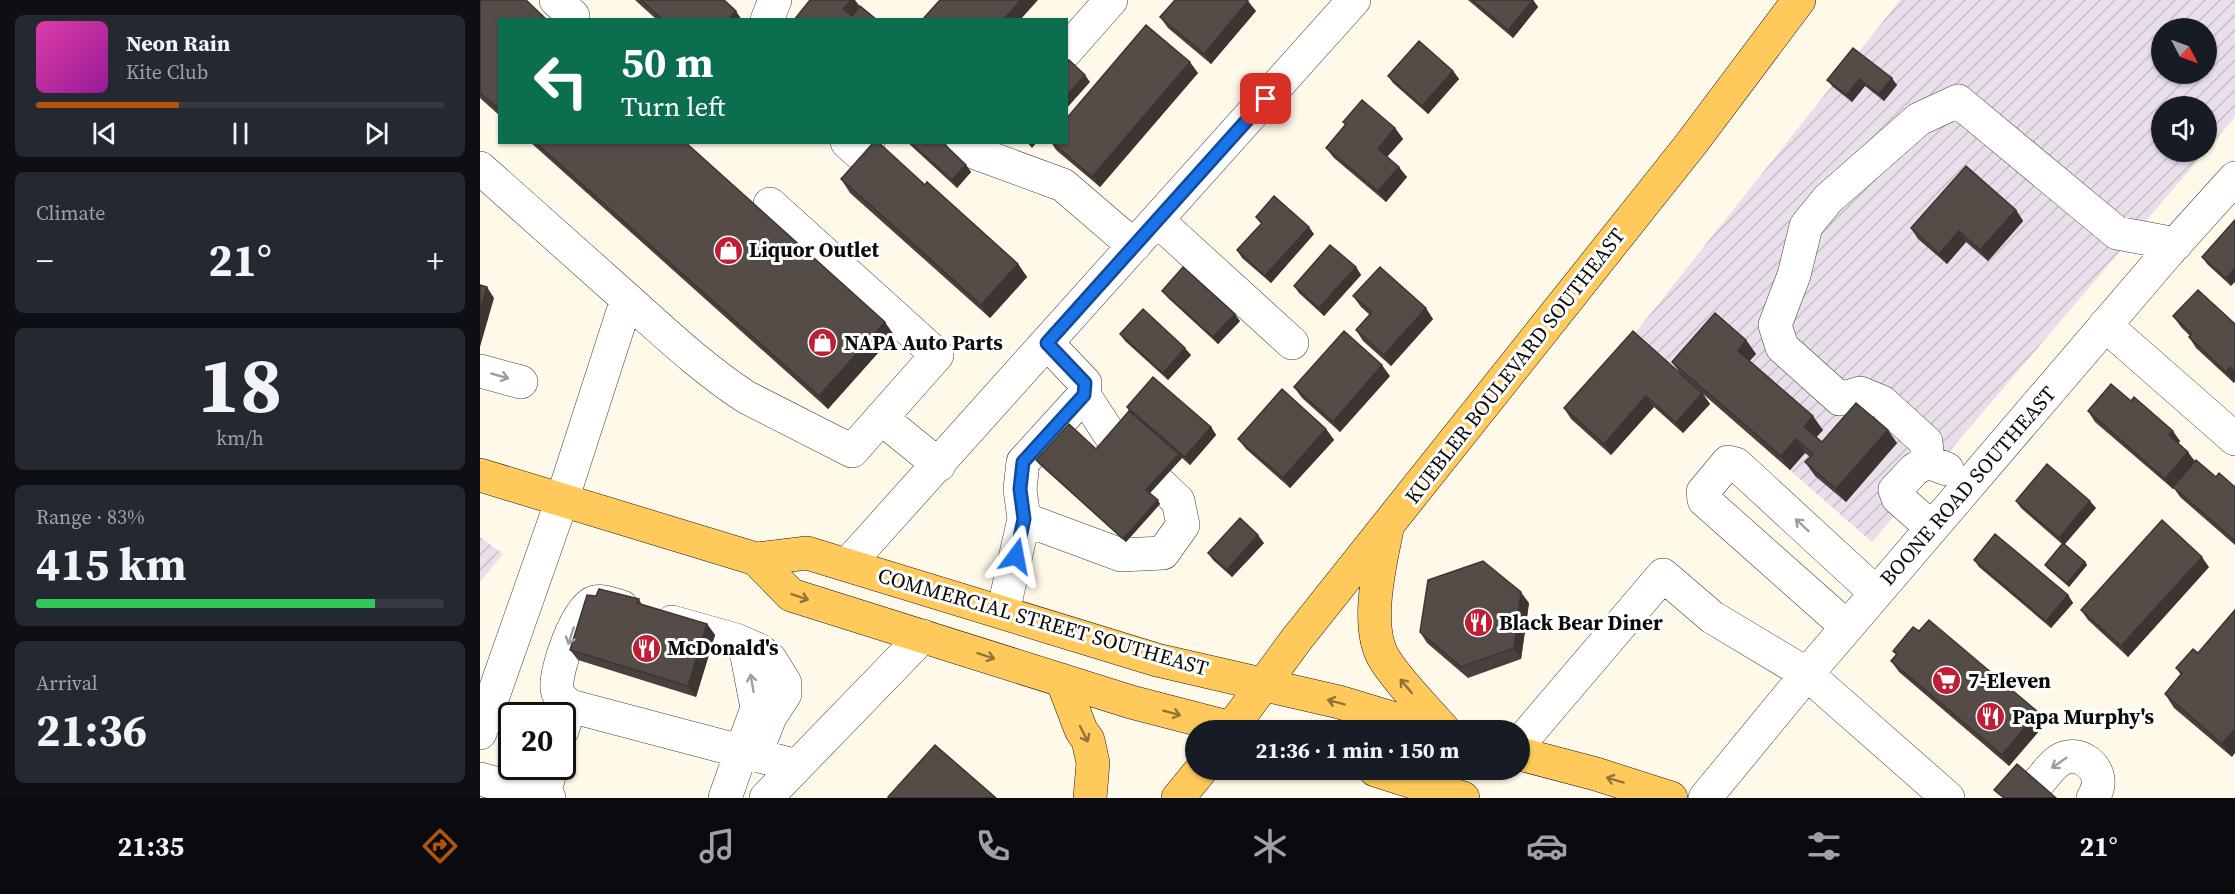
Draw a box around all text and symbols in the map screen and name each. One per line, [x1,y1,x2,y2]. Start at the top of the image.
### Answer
north arrow [2151,18,2217,84]
map controls [2151,18,2217,162]
text: Neon Rain [126,28,230,58]
text: 50 m [621,33,714,91]
icon: left [522,42,600,120]
text: Kite Club [126,58,208,86]
pin [1240,73,1291,124]
icon: arrive [1249,82,1282,115]
text: Turn left [621,88,725,125]
button: sound [2151,96,2217,162]
icon: previous [88,117,121,150]
icon: pause [224,117,257,150]
icon: next [360,117,393,150]
text: Climate [36,199,105,227]
street label: KUEBLER BOULEVARD SOUTHEAST [1398,222,1632,509]
text: 21° [208,229,272,291]
shop icon: Liquor Outlet [712,234,744,266]
place label: Liquor Outlet [749,235,880,264]
text: − [36,238,54,283]
text: + [426,238,444,283]
shop icon: NAPA Auto Parts [807,327,839,359]
place label: NAPA Auto Parts [844,328,1003,357]
text: 18 [198,331,282,438]
one-way arrow [490,371,509,382]
street label: BOONE ROAD SOUTHEAST [1873,380,2063,592]
text: km/h [216,424,264,452]
text: Range · 83% [36,503,145,531]
one-way arrow [1795,518,1810,532]
position arrow [984,524,1048,588]
text: 415 km [36,533,187,595]
street label: COMMERCIAL STREET SOUTHEAST [875,560,1212,683]
one-way arrow [790,593,809,604]
restaurant icon: Black Bear Diner [1462,607,1494,639]
place label: Black Bear Diner [1499,608,1663,637]
one-way arrow [564,626,575,645]
restaurant icon: McDonald's [630,632,662,664]
place label: McDonald's [667,633,779,662]
one-way arrow [976,651,995,662]
supermarket icon: 7-Eleven [1931,665,1963,697]
place label: 7-Eleven [1968,666,2051,695]
text: Arrival [36,669,98,697]
one-way arrow [746,673,757,693]
one-way arrow [1400,678,1413,694]
one-way arrow [1327,695,1346,707]
text: 21:36 [36,699,147,761]
restaurant icon: Papa Murphy's [1975,701,2007,733]
speed limit sign: 20 [498,702,576,780]
place label: Papa Murphy's [2012,702,2154,731]
one-way arrow [1162,707,1181,719]
one-way arrow [1078,725,1090,742]
text: 21:36 · 1 min · 150 m [1256,735,1459,765]
one-way arrow [2051,756,2067,769]
one-way arrow [1606,774,1625,785]
icon: directions [419,825,461,867]
icon: music [696,825,738,867]
icon: phone [972,825,1014,867]
icon: climate [1249,825,1291,867]
icon: car [1526,825,1568,867]
icon: filters [1803,825,1845,867]
text: 21:35 [117,828,184,865]
text: 21° [2079,828,2118,865]

